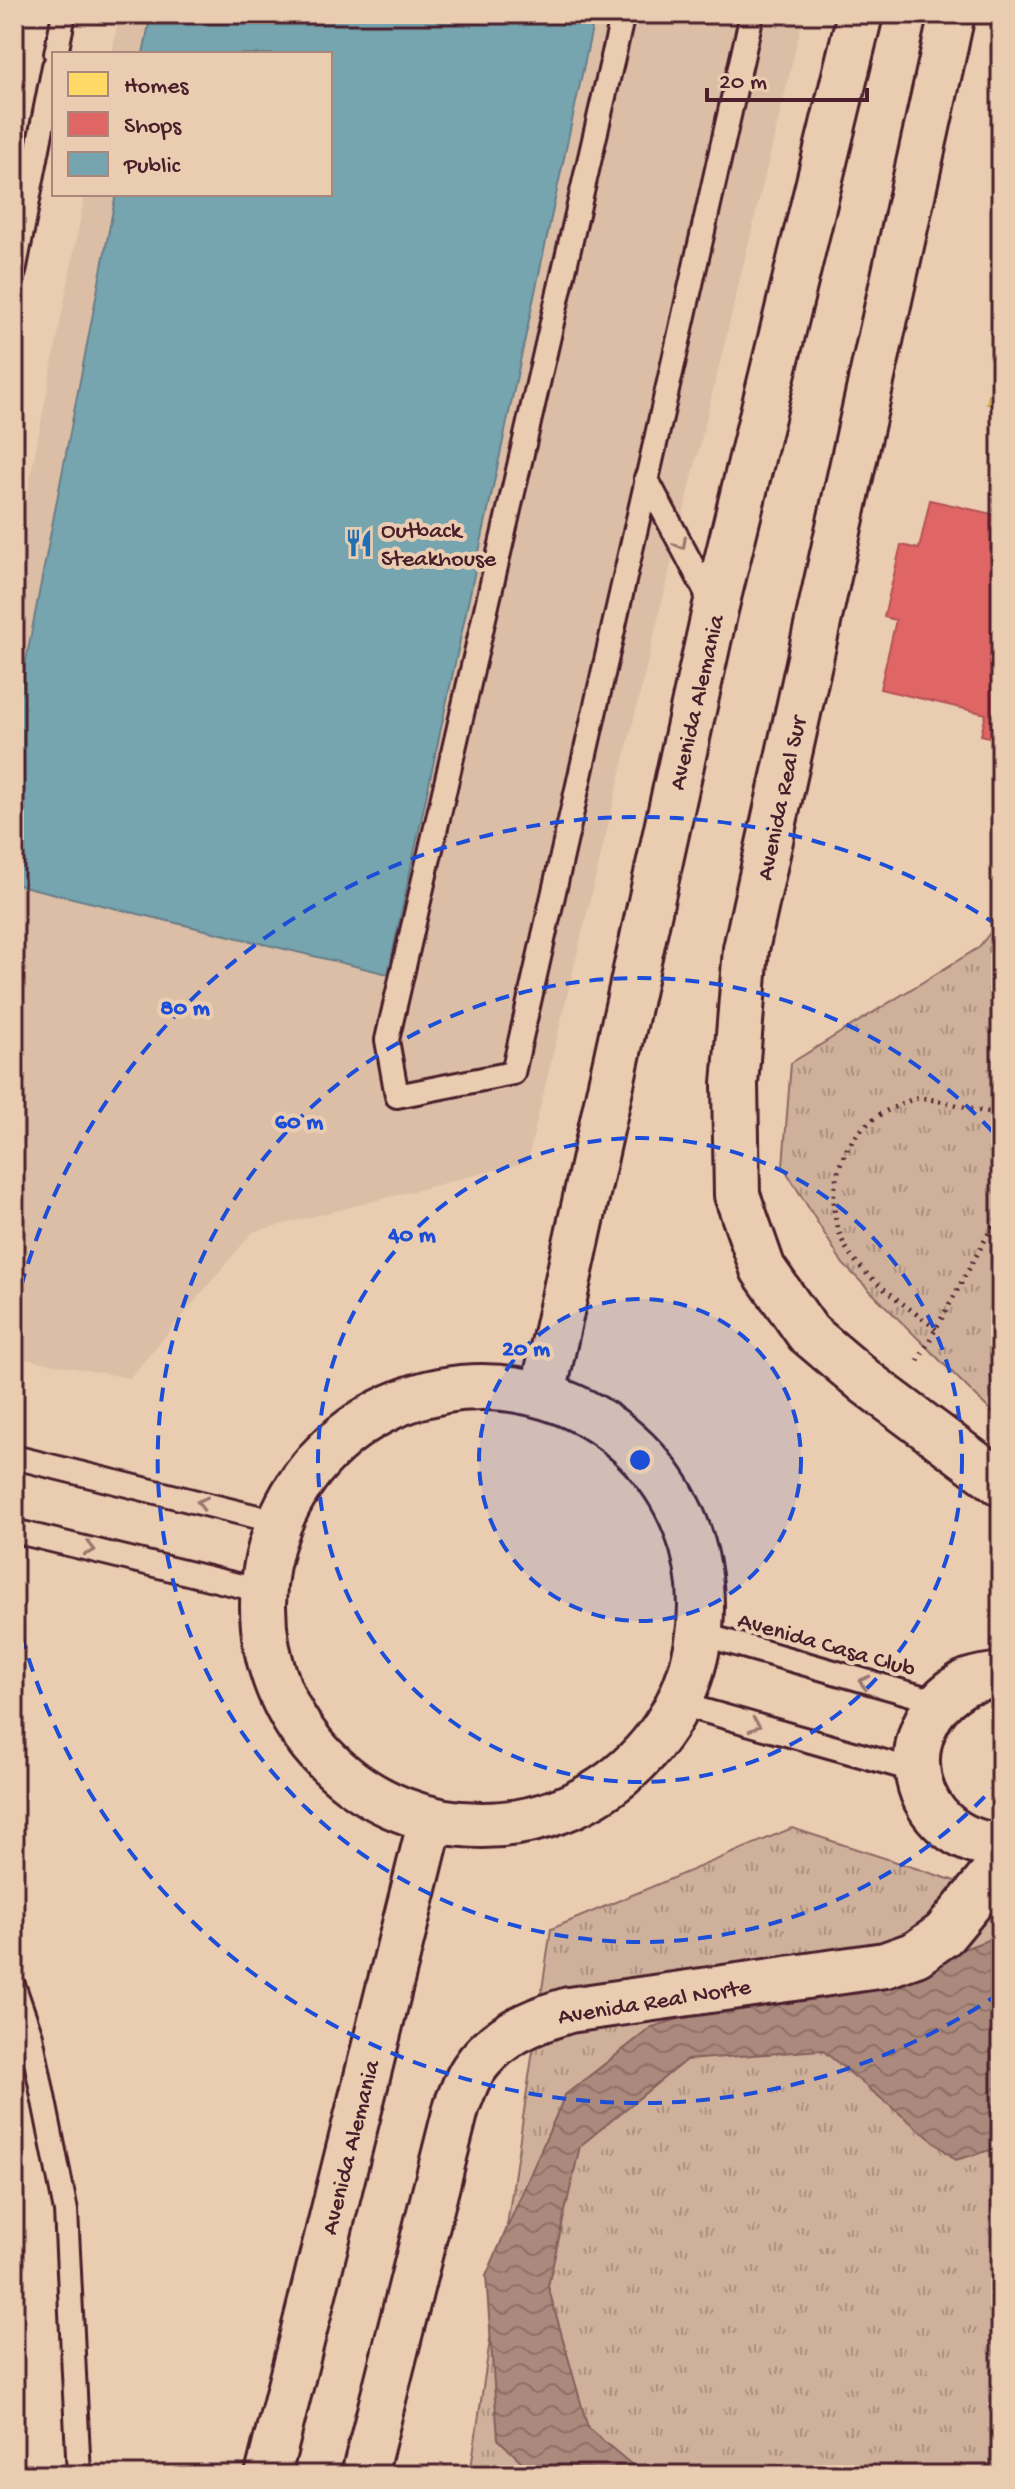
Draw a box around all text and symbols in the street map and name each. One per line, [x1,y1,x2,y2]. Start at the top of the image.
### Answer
legend [52,52,332,196]
scale bar [707,52,867,102]
text: 20 m [719,69,767,98]
text: Homes [124,73,190,102]
text: Shops [124,113,182,142]
text: Public [123,153,181,182]
place label: Outback Steakhouse [381,518,497,575]
restaurant icon: Outback Steakhouse [344,528,374,558]
one-way arrow [671,536,686,550]
street label: Avenida Alemania [664,612,733,793]
street label: Avenida Real Sur [752,712,815,883]
text: 80 m [160,995,210,1024]
text: 60 m [275,1109,323,1138]
text: 40 m [387,1222,436,1251]
text: 20 m [502,1336,550,1365]
centre of rings [626,1446,654,1474]
one-way arrow [196,1495,210,1512]
one-way arrow [82,1540,96,1557]
street label: Avenida Casa Club [734,1607,918,1686]
one-way arrow [857,1674,871,1691]
one-way arrow [747,1716,761,1732]
street label: Avenida Real Norte [556,1974,754,2033]
street label: Avenida Alemania [317,2057,388,2238]

